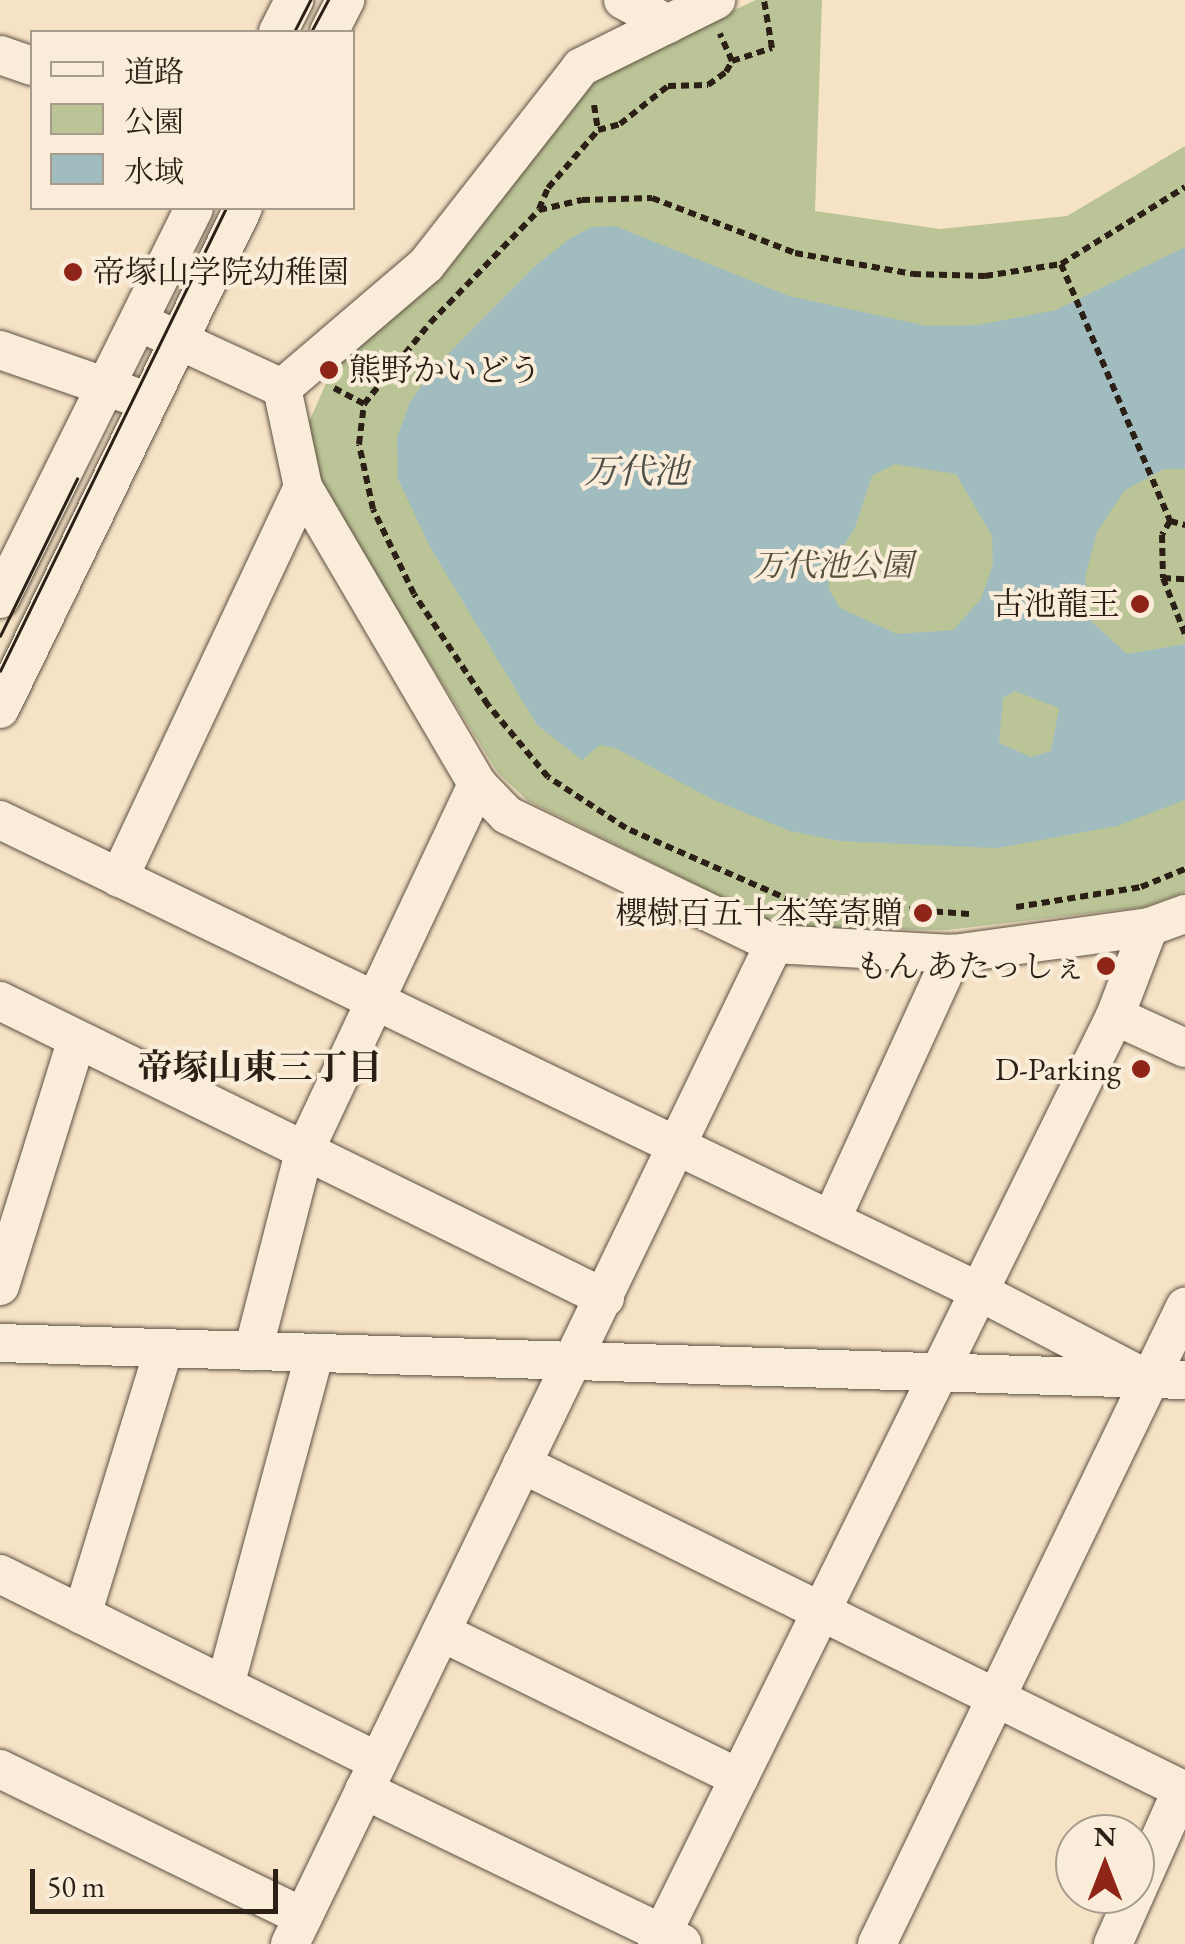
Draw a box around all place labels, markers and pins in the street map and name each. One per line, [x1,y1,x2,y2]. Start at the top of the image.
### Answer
place label: 帝塚山学院幼稚園 [93,253,349,291]
marker: 帝塚山学院幼稚園 [62,261,84,283]
place label: 熊野かいどう [349,351,541,389]
marker: 熊野かいどう [318,359,340,381]
place label: 古池龍王 [992,585,1120,623]
marker: 古池龍王 [1129,593,1151,615]
place label: 櫻樹百五十本等寄贈 [615,894,903,932]
marker: 櫻樹百五十本等寄贈 [912,902,934,924]
place label: もん あたっしぇ [856,947,1086,985]
marker: もん あたっしぇ [1095,955,1117,977]
place label: D-Parking [995,1050,1121,1088]
marker: D-Parking [1130,1058,1152,1080]

